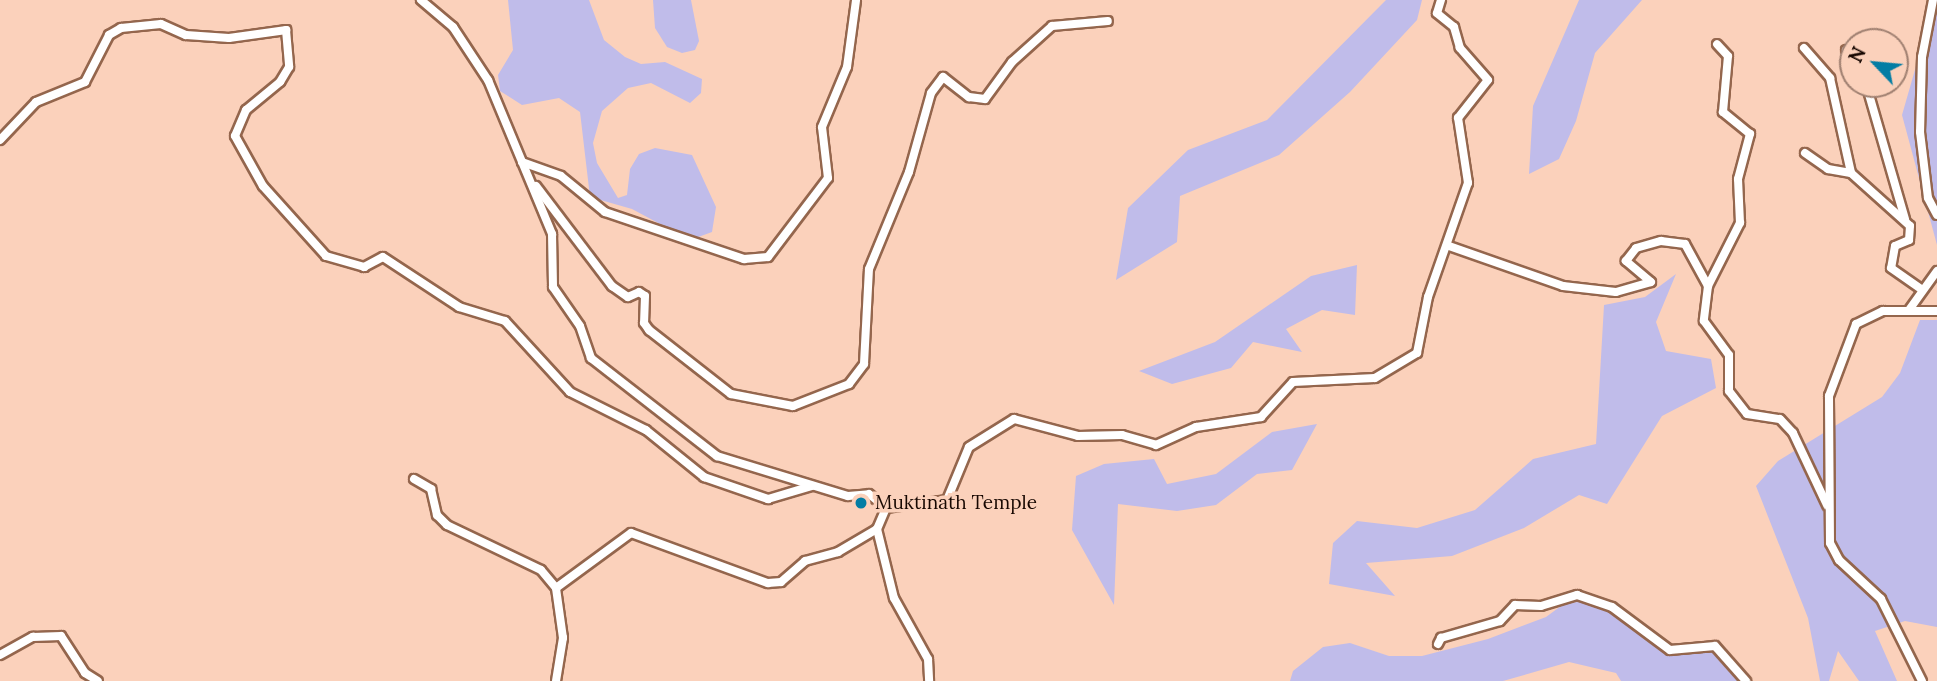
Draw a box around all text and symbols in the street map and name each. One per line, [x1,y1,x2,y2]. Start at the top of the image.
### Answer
north arrow [1839,28,1909,98]
text: N [1843,43,1871,67]
place label: Muktinath Temple [875,492,1037,514]
marker: Muktinath Temple [853,495,869,511]

